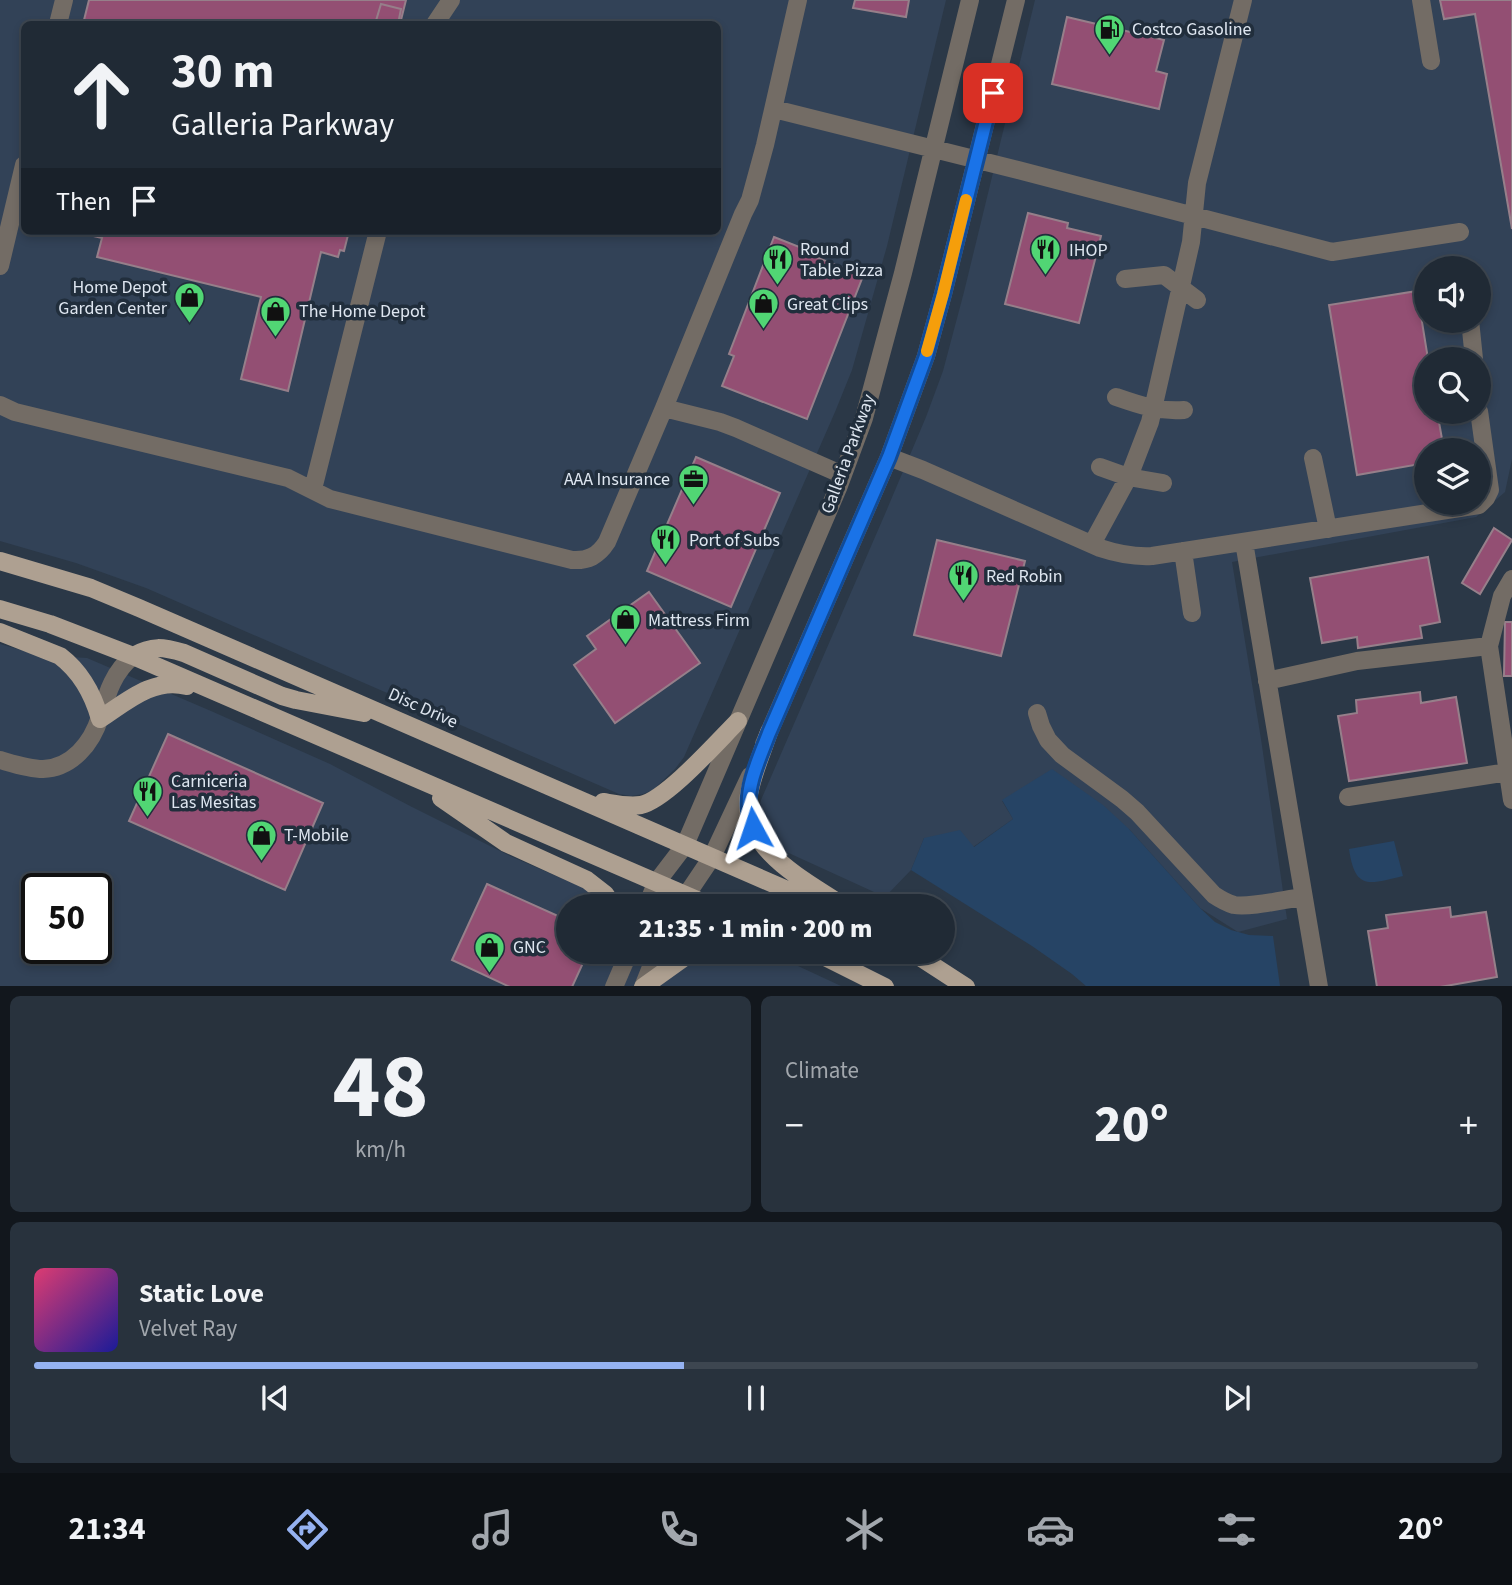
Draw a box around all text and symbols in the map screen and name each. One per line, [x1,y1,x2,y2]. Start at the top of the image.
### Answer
fuel station icon: Costco Gasoline [1092,12,1126,56]
place label: Costco Gasoline [1132,17,1252,42]
text: 30 m [171,37,275,107]
icon: ahead [56,49,147,140]
pin [963,63,1023,123]
icon: arrive [974,74,1012,112]
text: Galleria Parkway [171,102,394,148]
icon: arrive [125,182,163,220]
text: Then [56,183,111,220]
restaurant icon: IHOP [1029,233,1063,277]
place label: Round Table Pizza [800,237,883,283]
place label: IHOP [1069,238,1108,263]
restaurant icon: Round Table Pizza [760,242,794,286]
map controls [1414,256,1491,515]
button: sound [1414,256,1491,333]
place label: Home Depot Garden Center [58,275,168,321]
shop icon: Home Depot Garden Center [173,280,207,324]
shop icon: Great Clips [747,287,781,331]
place label: Great Clips [787,292,868,317]
shop icon: The Home Depot [259,294,293,338]
place label: The Home Depot [299,299,425,324]
button: search [1414,347,1491,424]
street label: Galleria Parkway [815,390,881,517]
button: layers [1414,438,1491,515]
office icon: AAA Insurance [676,462,710,506]
place label: AAA Insurance [564,467,670,492]
restaurant icon: Port of Subs [649,523,683,567]
place label: Port of Subs [689,528,780,553]
restaurant icon: Red Robin [946,559,980,603]
place label: Red Robin [986,564,1063,589]
shop icon: Mattress Firm [608,603,642,647]
place label: Mattress Firm [648,608,750,633]
street label: Disc Drive [384,682,462,734]
place label: Carniceria Las Mesitas [171,769,256,815]
restaurant icon: Carniceria Las Mesitas [131,774,165,818]
position arrow [716,791,790,865]
shop icon: T-Mobile [244,818,278,862]
place label: T-Mobile [284,823,349,848]
speed limit sign: 50 [21,873,112,964]
text: 21:35 · 1 min · 200 m [639,910,872,947]
shop icon: GNC [473,930,507,974]
place label: GNC [513,935,546,960]
text: 48 [332,1023,429,1152]
text: Climate [785,1054,859,1087]
text: 20° [1094,1088,1169,1162]
text: − [785,1099,804,1153]
text: + [1459,1099,1478,1153]
text: km/h [355,1133,406,1166]
text: Static Love [139,1275,264,1312]
text: Velvet Ray [139,1312,237,1345]
icon: previous [256,1379,294,1417]
icon: pause [737,1379,775,1417]
icon: next [1218,1379,1256,1417]
icon: directions [283,1505,332,1554]
icon: music [468,1505,517,1554]
icon: phone [654,1505,703,1554]
icon: climate [840,1505,889,1554]
icon: car [1026,1505,1075,1554]
icon: filters [1212,1505,1261,1554]
text: 21:34 [68,1506,146,1552]
text: 20° [1398,1506,1443,1552]

